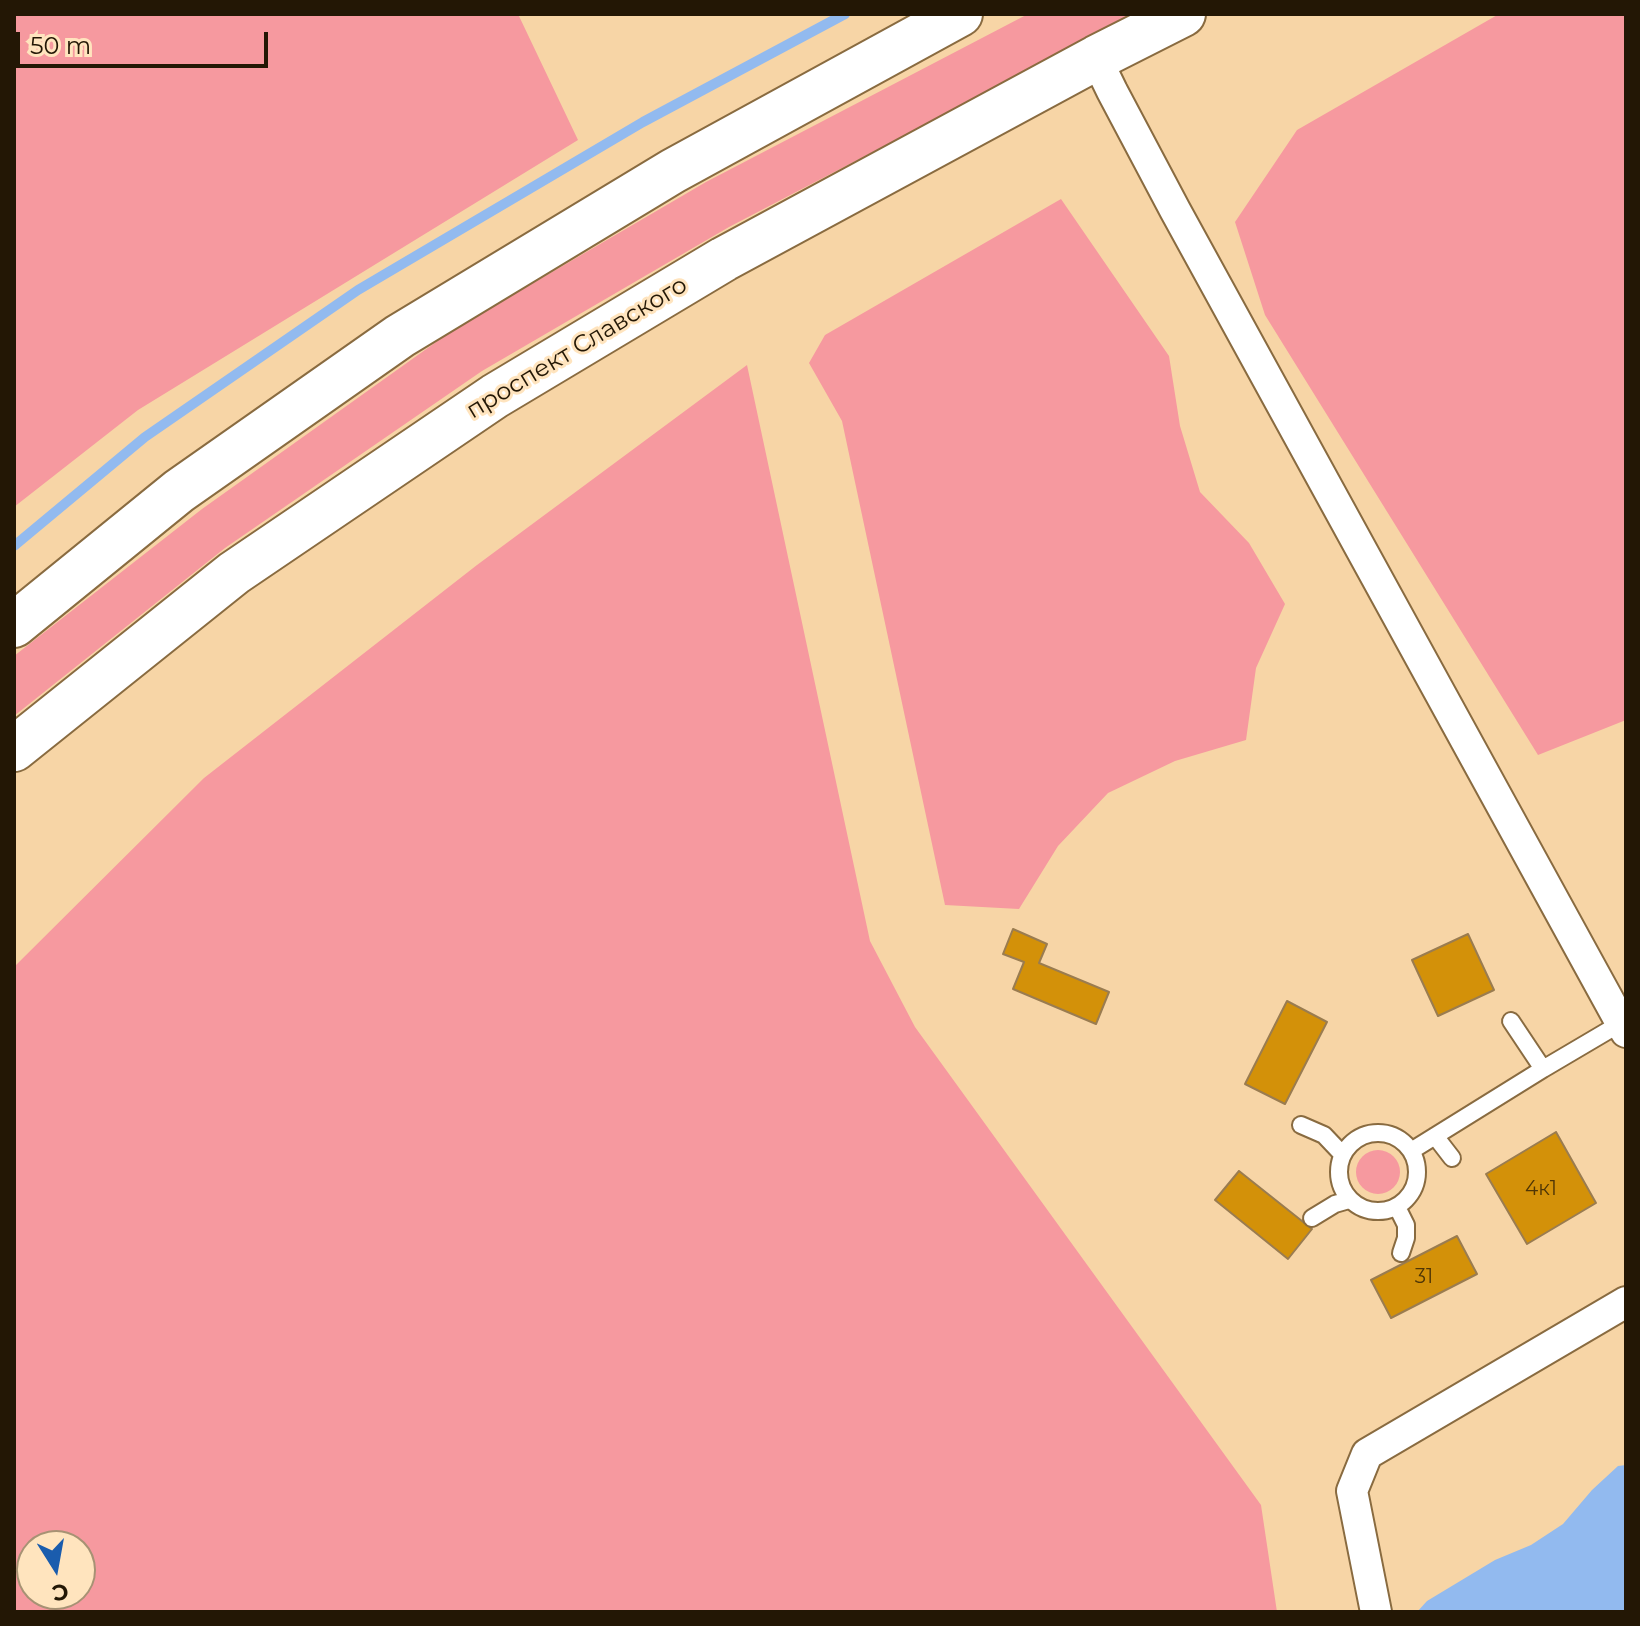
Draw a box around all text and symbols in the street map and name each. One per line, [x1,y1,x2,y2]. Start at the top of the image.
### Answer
scale bar [20,16,272,66]
text: 50 m [30,31,91,60]
street label: проспект Славского [461,271,693,425]
house number: 4к1 [1525,1177,1557,1201]
house number: 31 [1415,1265,1433,1289]
north arrow [16,1530,96,1610]
text: С [50,1577,71,1607]

